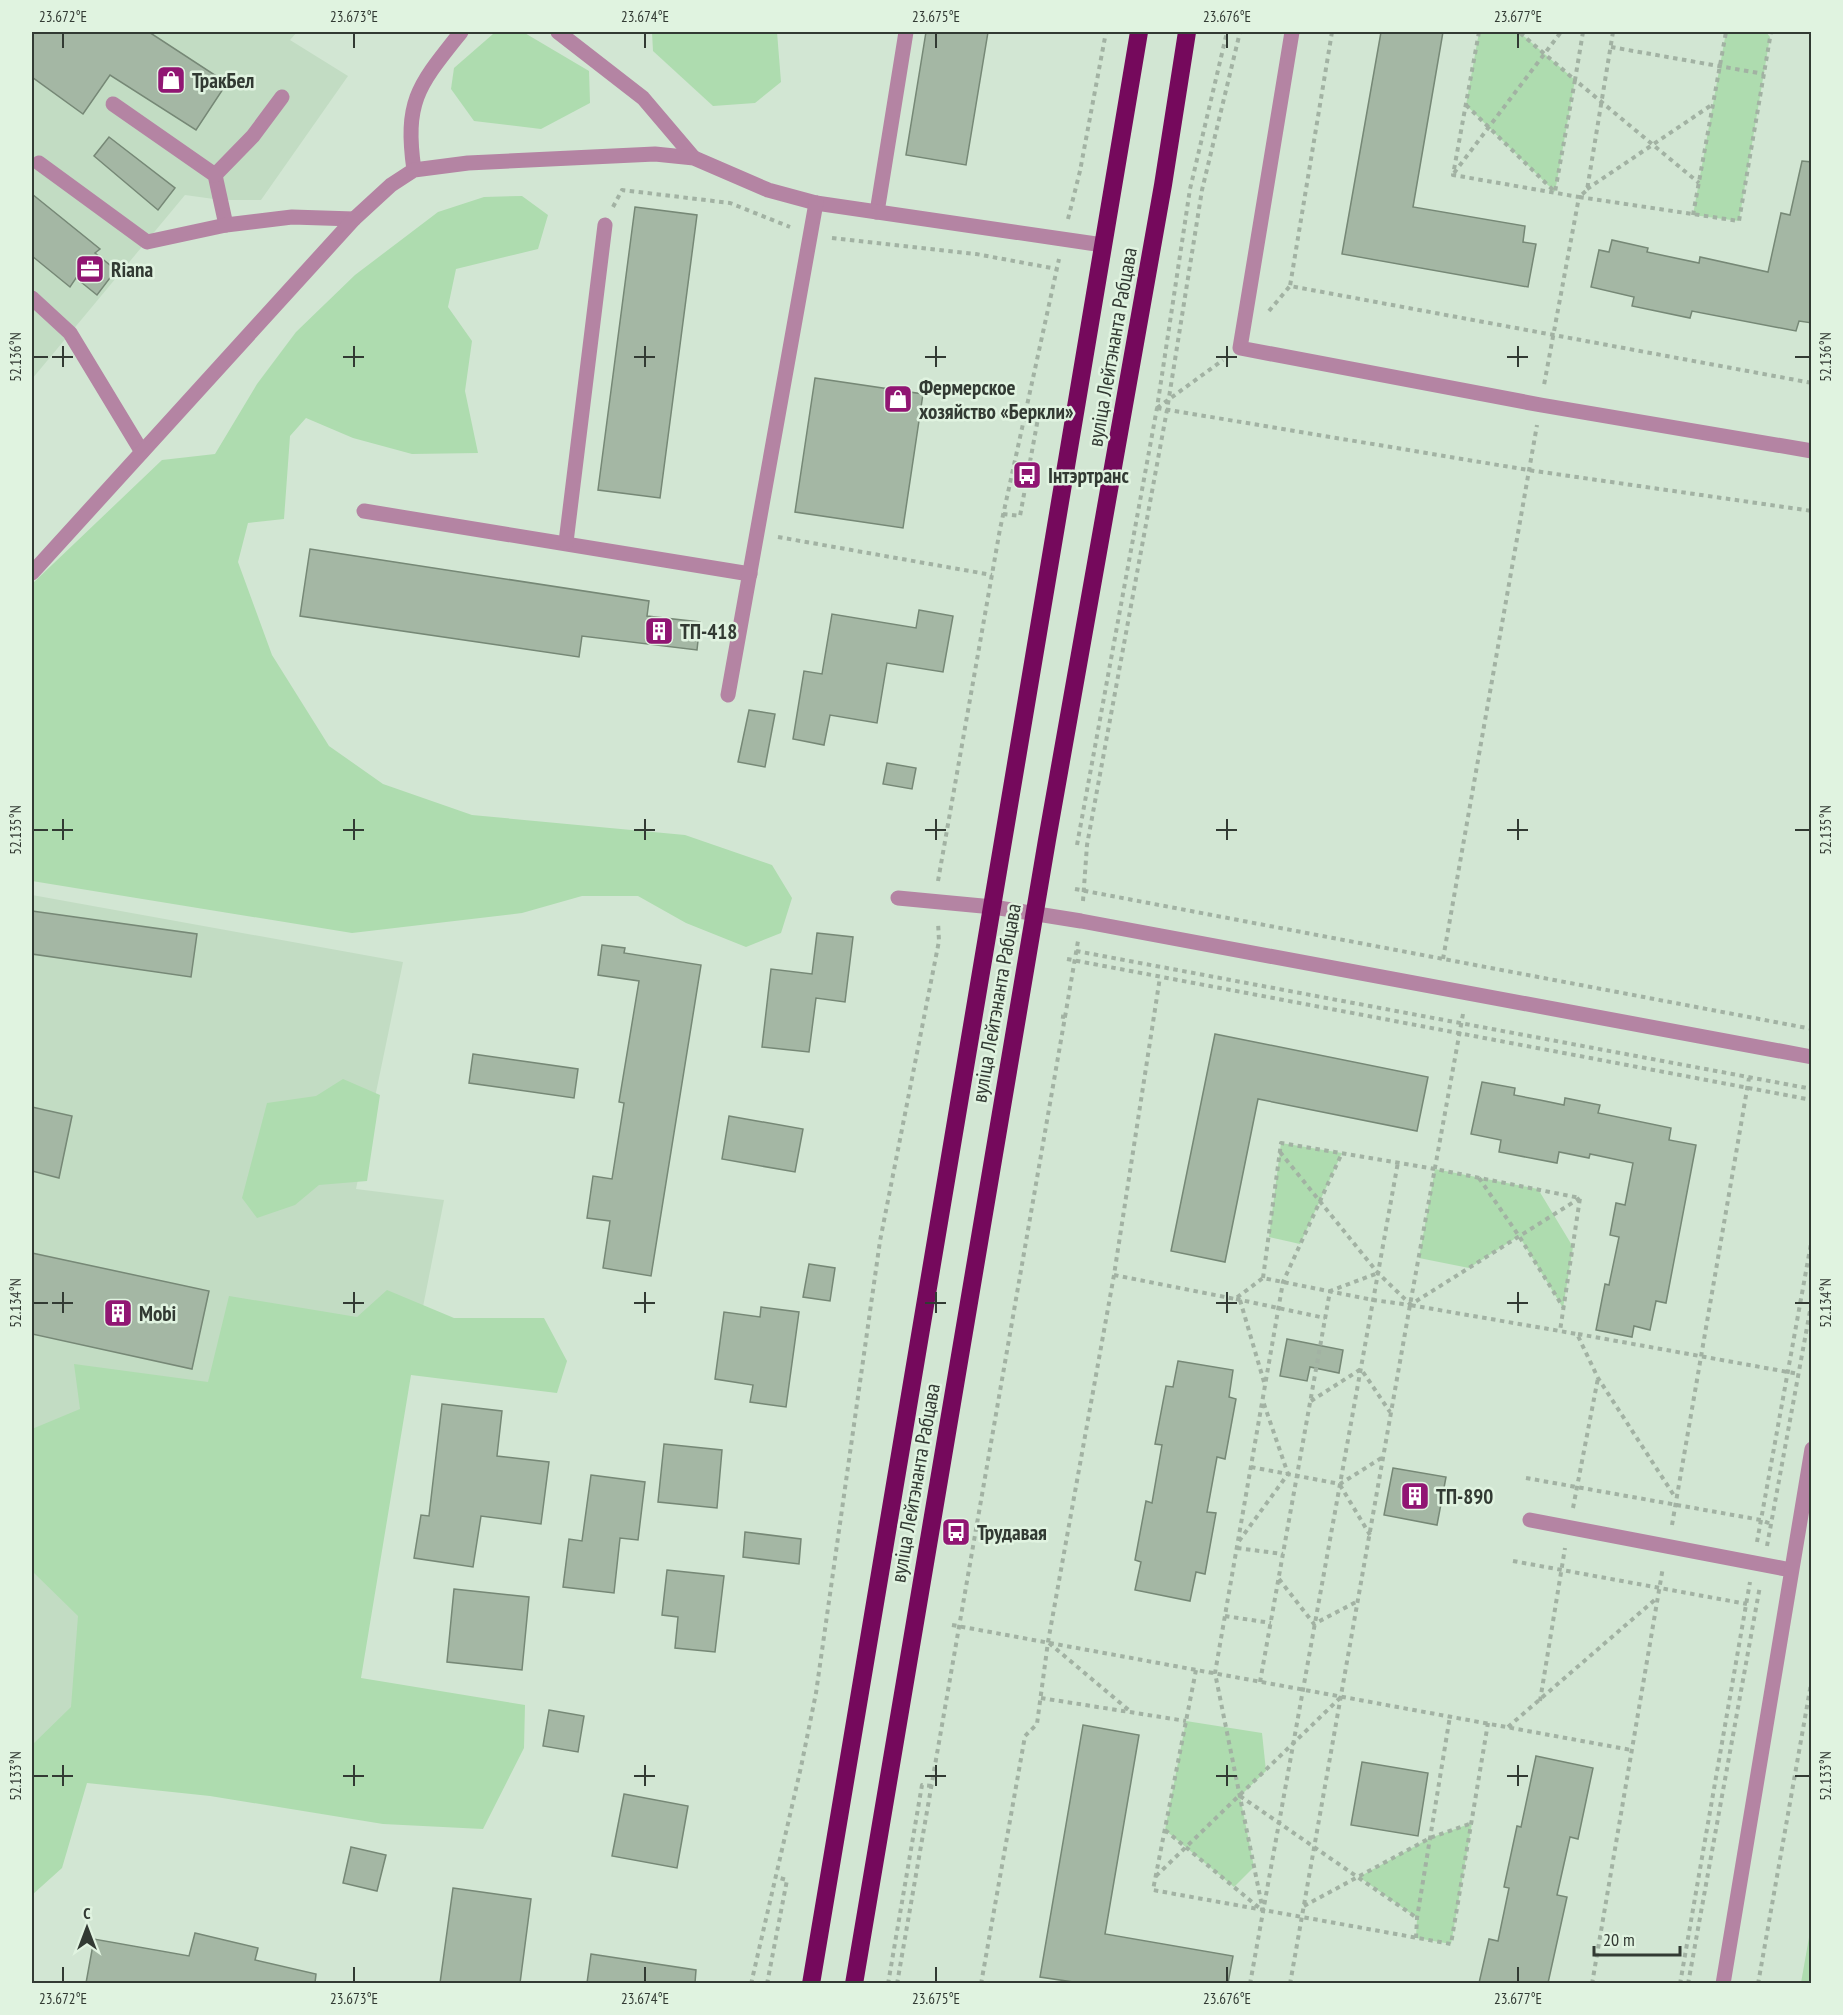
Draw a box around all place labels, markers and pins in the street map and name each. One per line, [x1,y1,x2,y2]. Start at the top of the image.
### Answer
shop icon: ТракБел [155,64,187,96]
place label: ТракБел [192,67,254,94]
office icon: Riana [74,253,106,285]
place label: Riana [111,256,153,283]
place label: Фермерское хозяйство «Беркли» [919,374,1074,425]
shop icon: Фермерское хозяйство «Беркли» [882,383,914,415]
bus stop icon: Інтэртранс [1011,459,1043,491]
place label: Інтэртранс [1048,462,1129,489]
building icon: ТП-418 [643,615,675,647]
place label: ТП-418 [680,618,737,645]
building icon: Mobi [102,1297,134,1329]
place label: Mobi [139,1300,176,1327]
building icon: ТП-890 [1399,1480,1431,1512]
place label: ТП-890 [1436,1483,1493,1510]
bus stop icon: Трудавая [940,1516,972,1548]
place label: Трудавая [977,1519,1047,1546]

